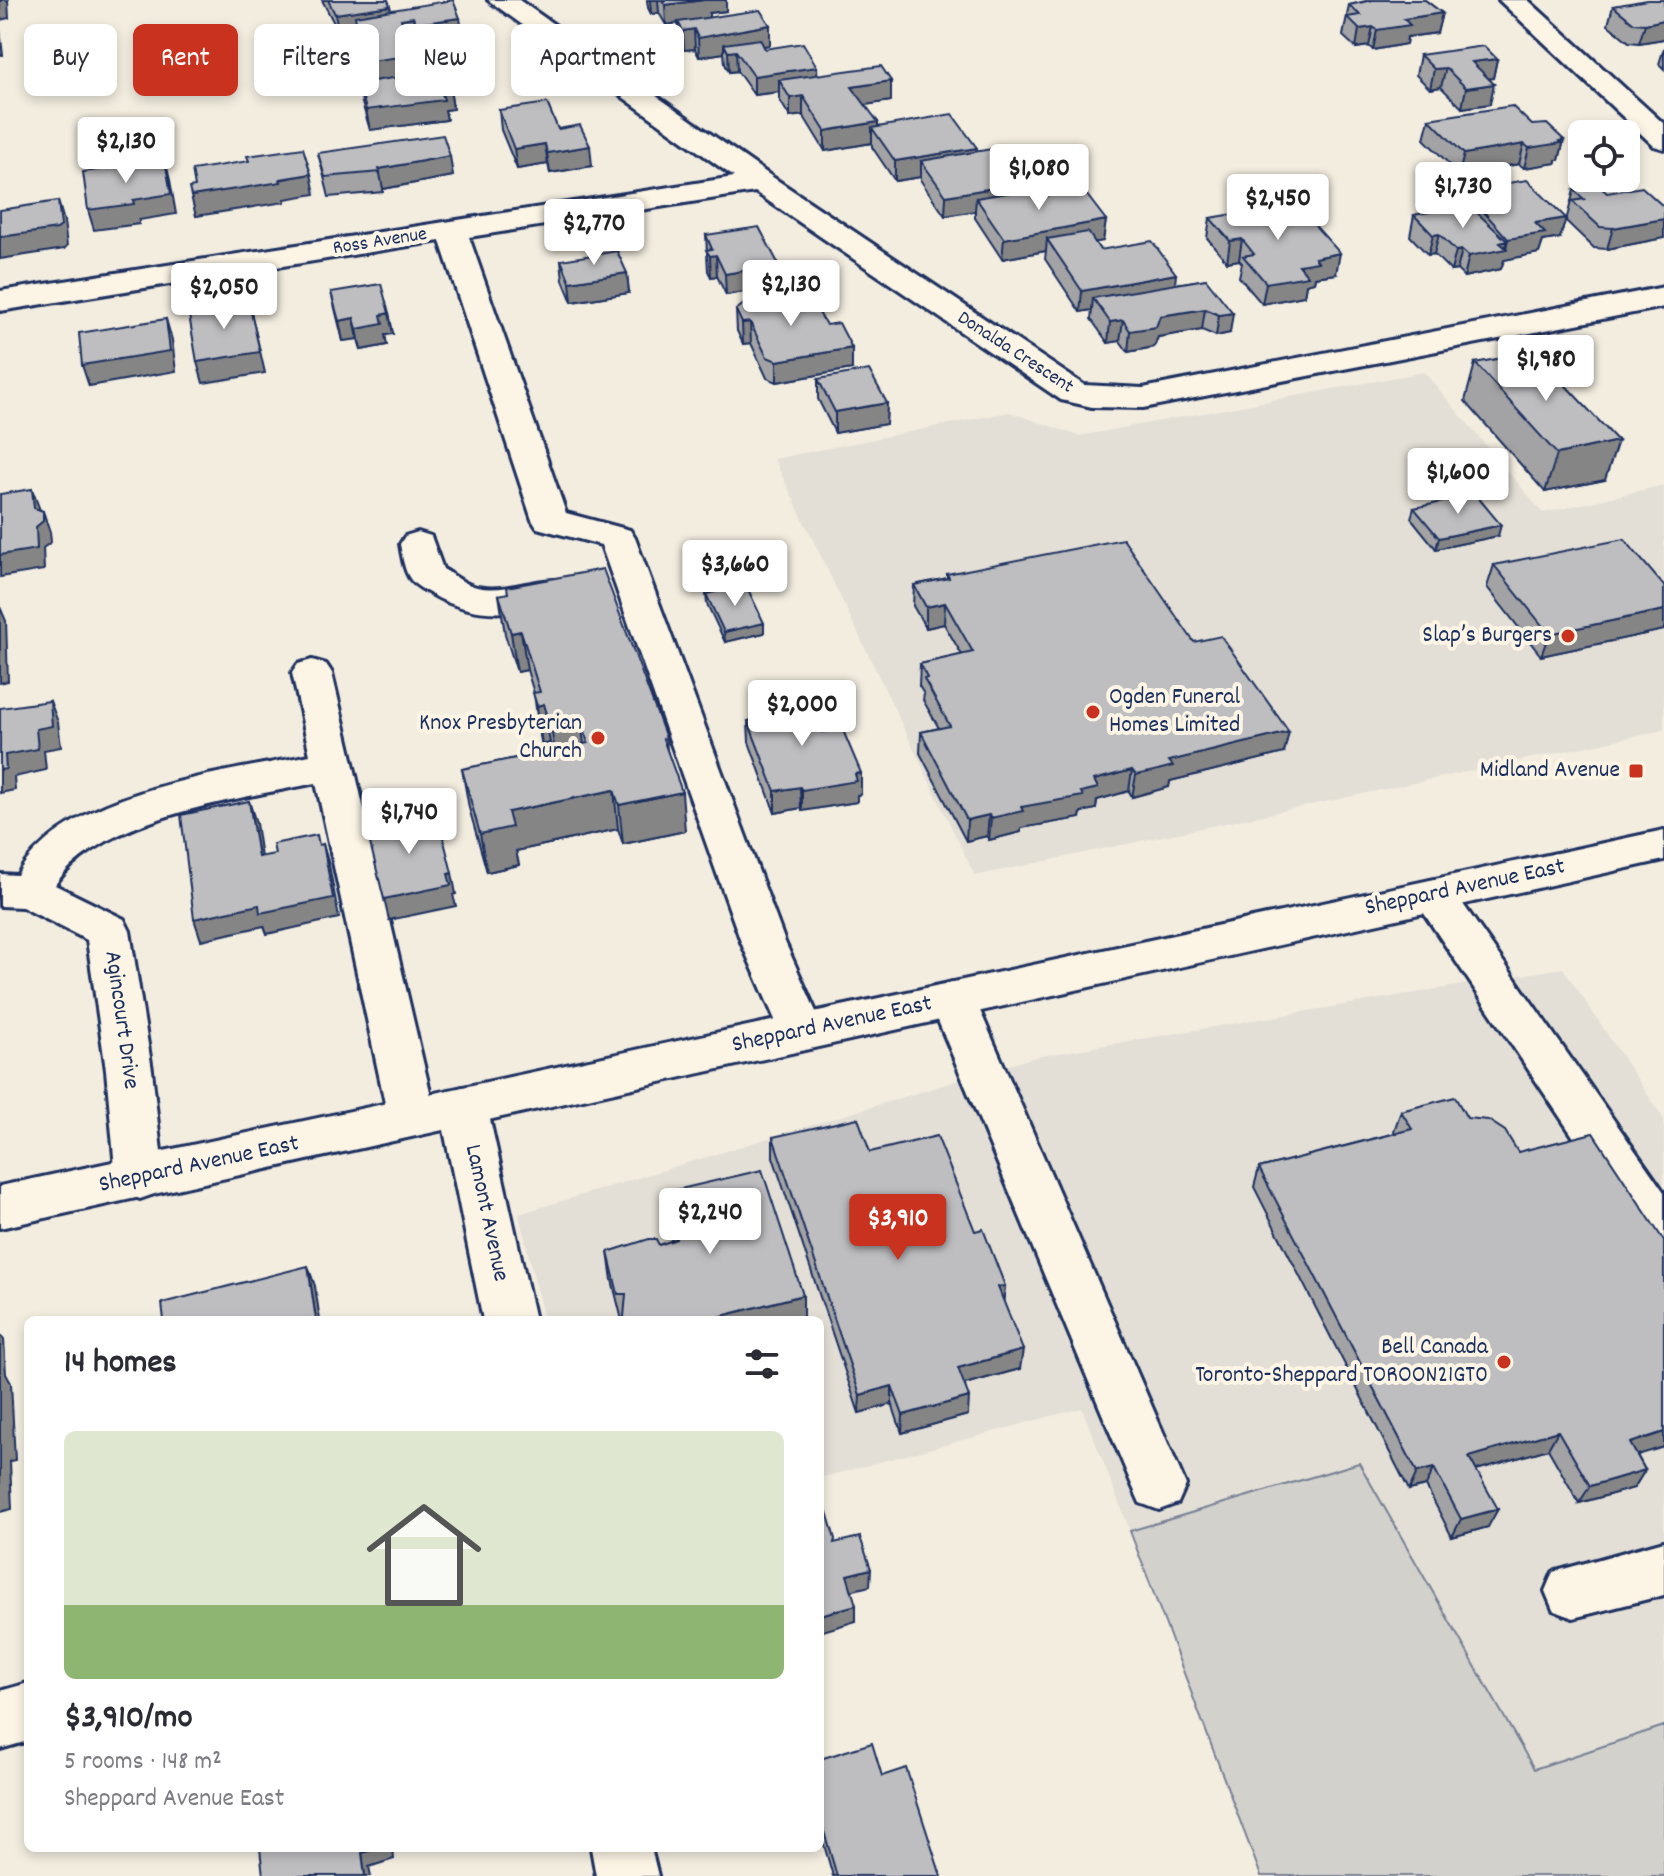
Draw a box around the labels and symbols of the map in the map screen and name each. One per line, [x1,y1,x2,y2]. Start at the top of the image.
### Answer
pin: $2,130 [61,117,191,185]
pin: $1,080 [974,144,1104,212]
pin: $1,730 [1398,162,1528,230]
pin: $2,450 [1213,174,1343,242]
pin: $2,770 [529,199,659,267]
street label: Ross Avenue [331,221,429,263]
pin: $2,130 [726,260,856,328]
pin: $2,050 [159,263,289,331]
street label: Donalda Crescent [951,305,1079,401]
pin: $1,980 [1481,335,1611,403]
pin: $1,600 [1393,448,1523,516]
pin: $3,660 [670,540,800,608]
place label: Slap’s Burgers [1422,619,1552,653]
marker: Slap’s Burgers [1559,627,1577,645]
pin: $2,000 [737,680,867,748]
place label: Ogden Funeral Homes Limited [1109,681,1241,743]
marker: Ogden Funeral Homes Limited [1084,703,1102,721]
place label: Knox Presbyterian Church [419,707,582,769]
marker: Knox Presbyterian Church [589,729,607,747]
place label: Midland Avenue [1480,754,1620,788]
marker: Midland Avenue [1627,762,1645,780]
pin: $1,740 [344,788,474,856]
street label: Sheppard Avenue East [1362,850,1568,926]
street label: Agincourt Drive [94,949,148,1091]
street label: Sheppard Avenue East [729,987,935,1063]
street label: Sheppard Avenue East [96,1127,302,1203]
street label: Lamont Avenue [455,1141,517,1285]
pin: $2,240 [645,1188,775,1256]
pin: $3,910 [833,1194,963,1262]
place label: Bell Canada Toronto-Sheppard TOROON21GT0 [1195,1331,1489,1393]
marker: Bell Canada Toronto-Sheppard TOROON21GT0 [1495,1353,1513,1371]

